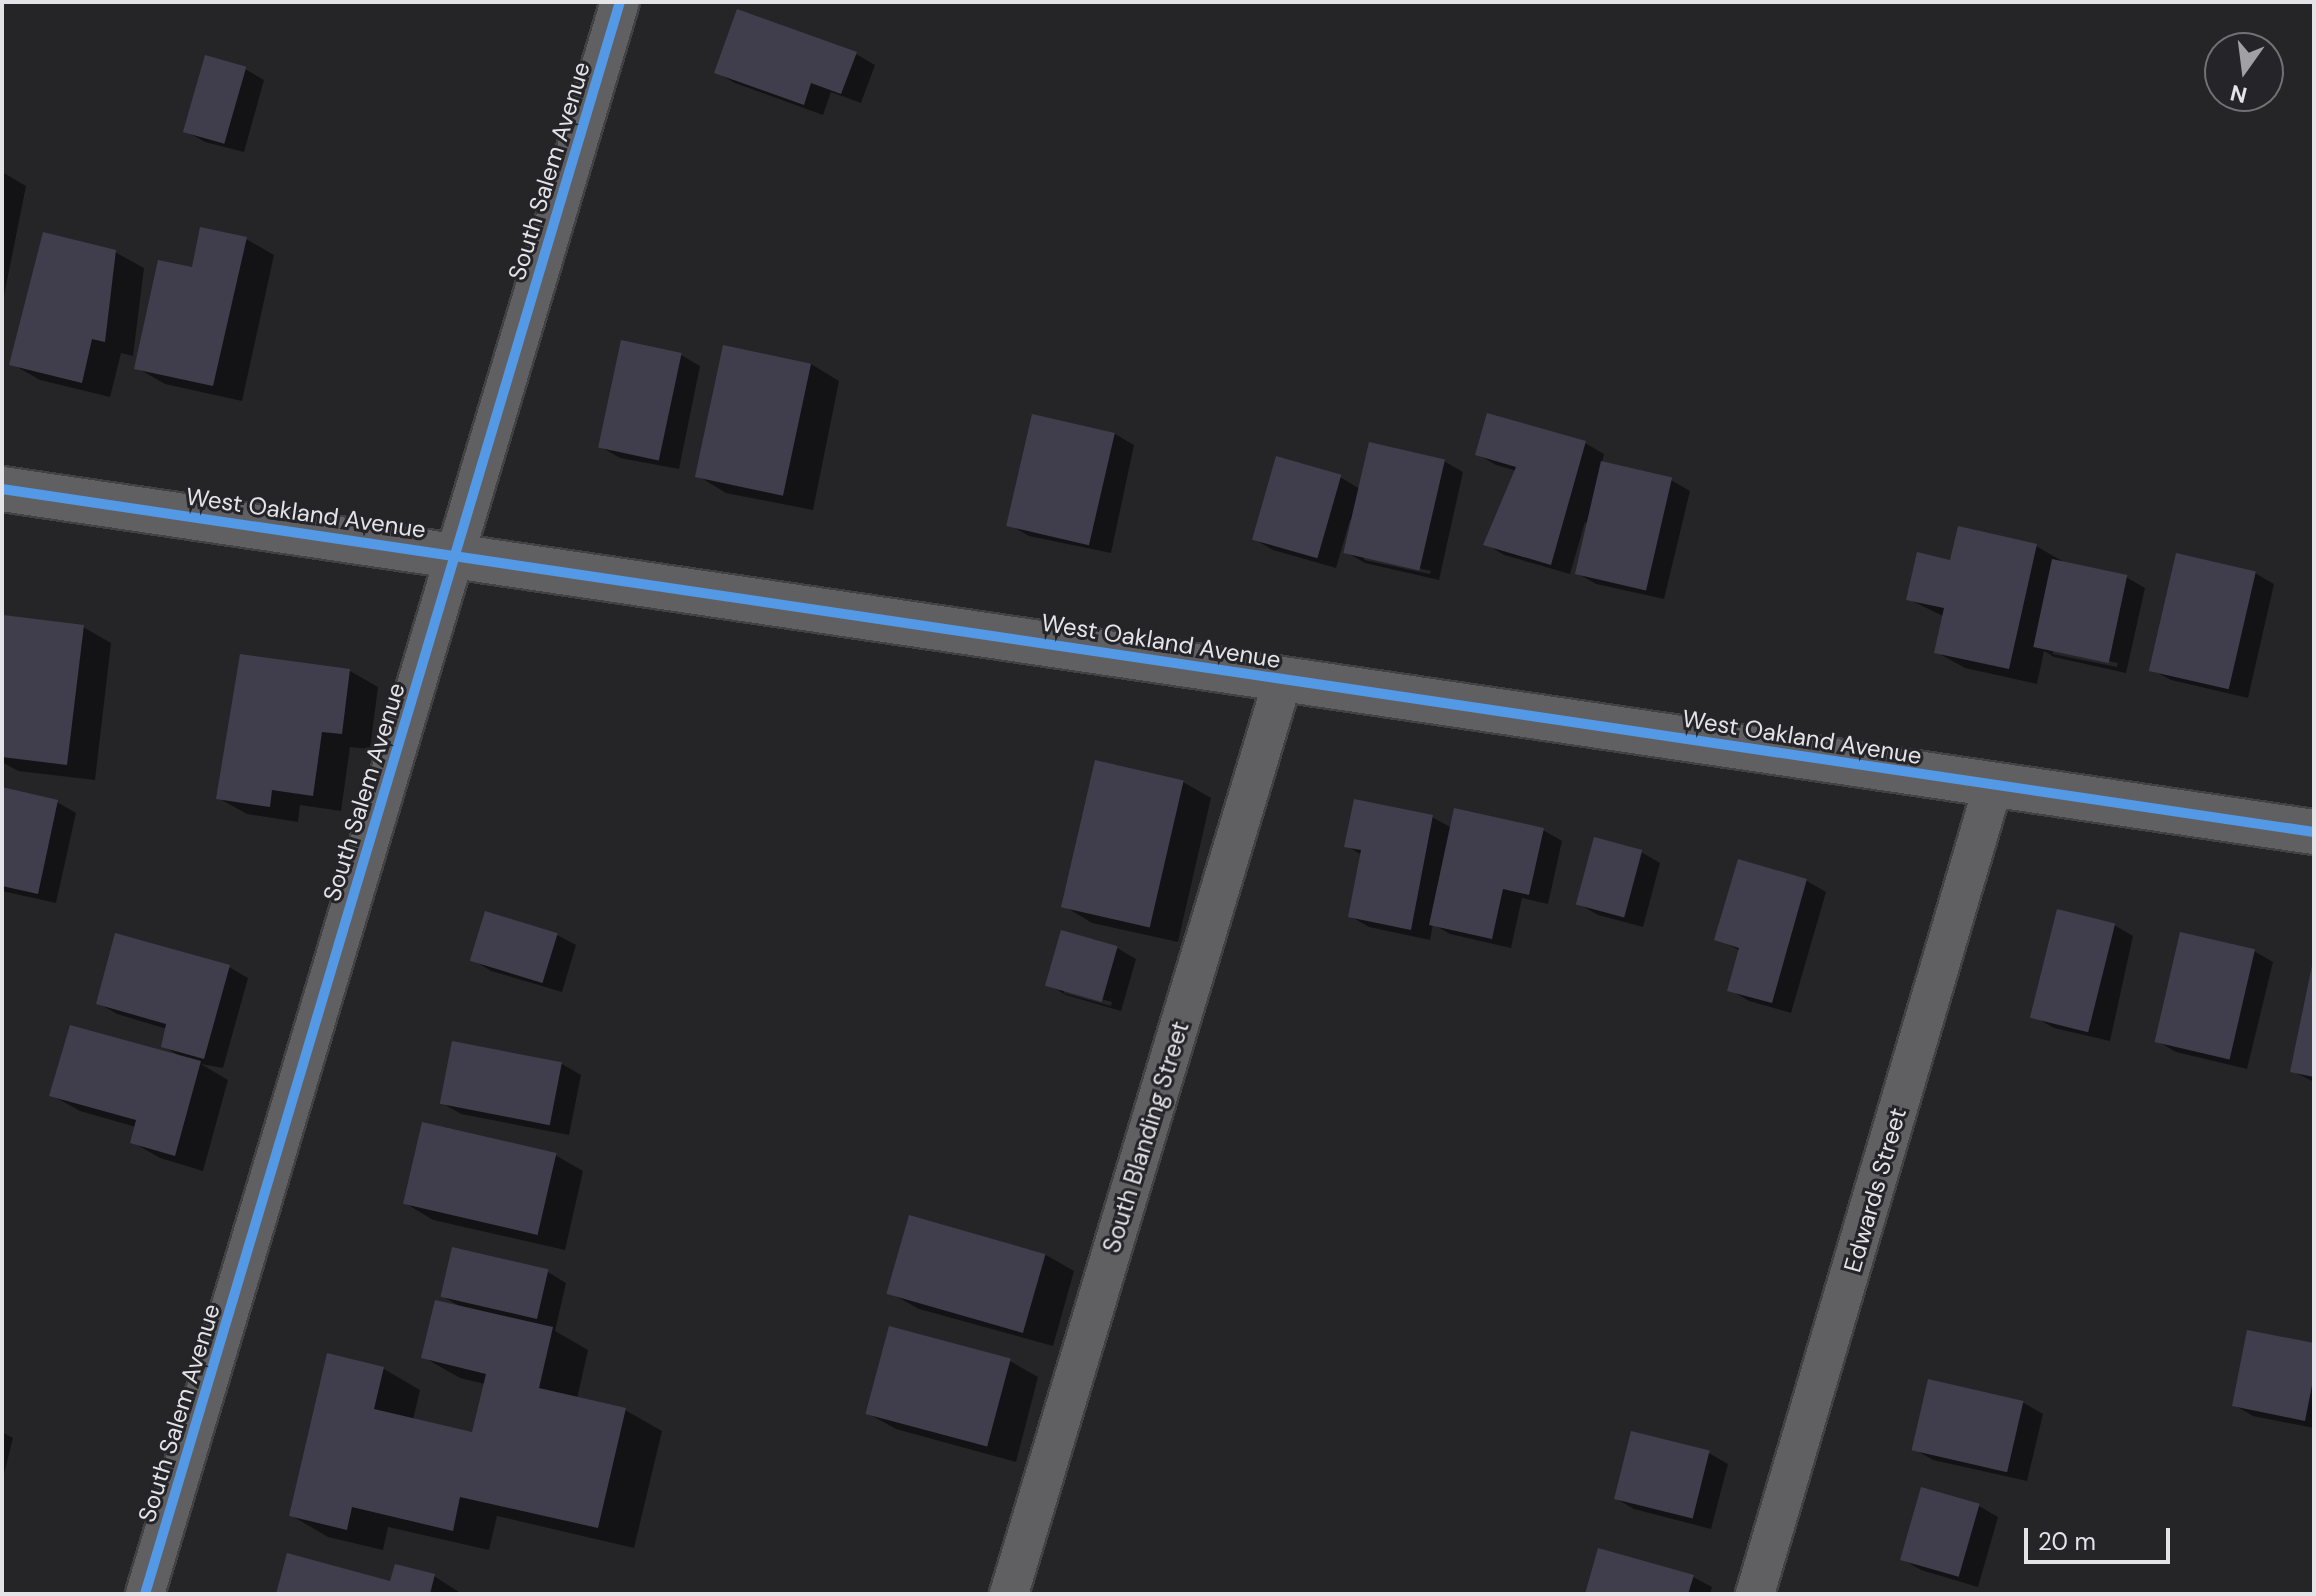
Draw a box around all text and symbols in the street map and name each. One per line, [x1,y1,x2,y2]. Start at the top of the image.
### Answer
north arrow [2204,32,2284,112]
street label: South Salem Avenue [502,58,596,284]
text: N [2227,78,2250,110]
street label: West Oakland Avenue [184,482,428,544]
street label: West Oakland Avenue [1039,608,1283,674]
street label: South Salem Avenue [317,679,411,905]
street label: West Oakland Avenue [1680,704,1924,770]
street label: South Blanding Street [1097,1018,1195,1256]
street label: Edwards Street [1838,1105,1912,1275]
street label: South Salem Avenue [132,1300,226,1526]
scale bar [2028,1512,2174,1562]
text: 20 m [2038,1526,2096,1557]

